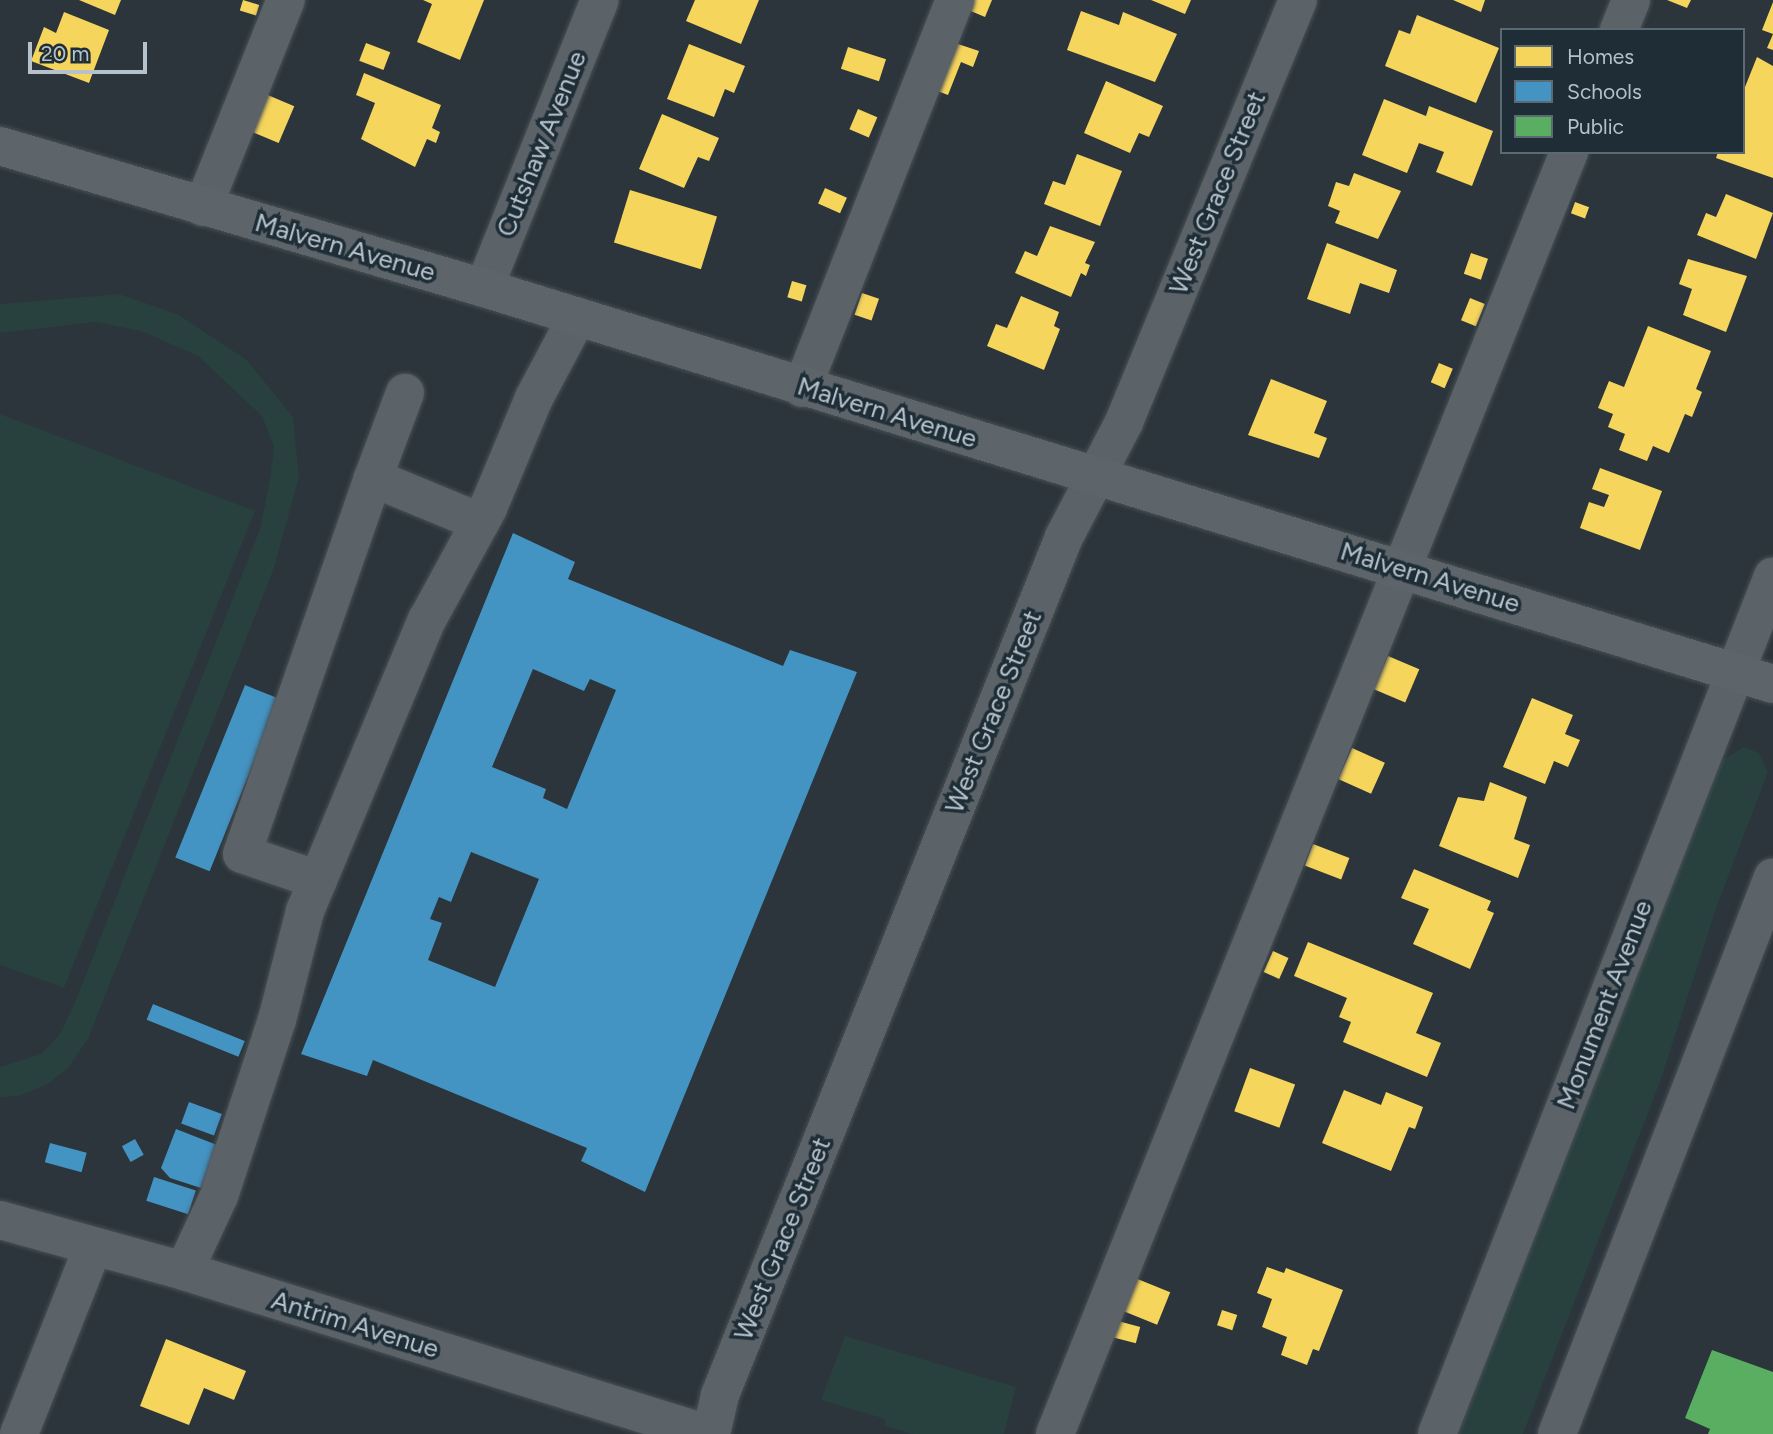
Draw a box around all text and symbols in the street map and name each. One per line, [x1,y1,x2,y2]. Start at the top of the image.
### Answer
scale bar [32,28,150,72]
legend [1500,28,1745,154]
text: 20 m [41,41,89,66]
text: Homes [1567,44,1634,69]
street label: Cutshaw Avenue [491,47,593,241]
text: Schools [1567,79,1642,104]
street label: West Grace Street [1163,87,1273,299]
text: Public [1567,114,1624,139]
street label: Malvern Avenue [251,207,439,289]
street label: Malvern Avenue [793,371,981,455]
street label: Malvern Avenue [1336,536,1524,620]
street label: West Grace Street [939,606,1049,818]
street label: Monument Avenue [1551,896,1659,1114]
street label: West Grace Street [728,1133,838,1345]
street label: Antrim Avenue [268,1285,442,1365]

